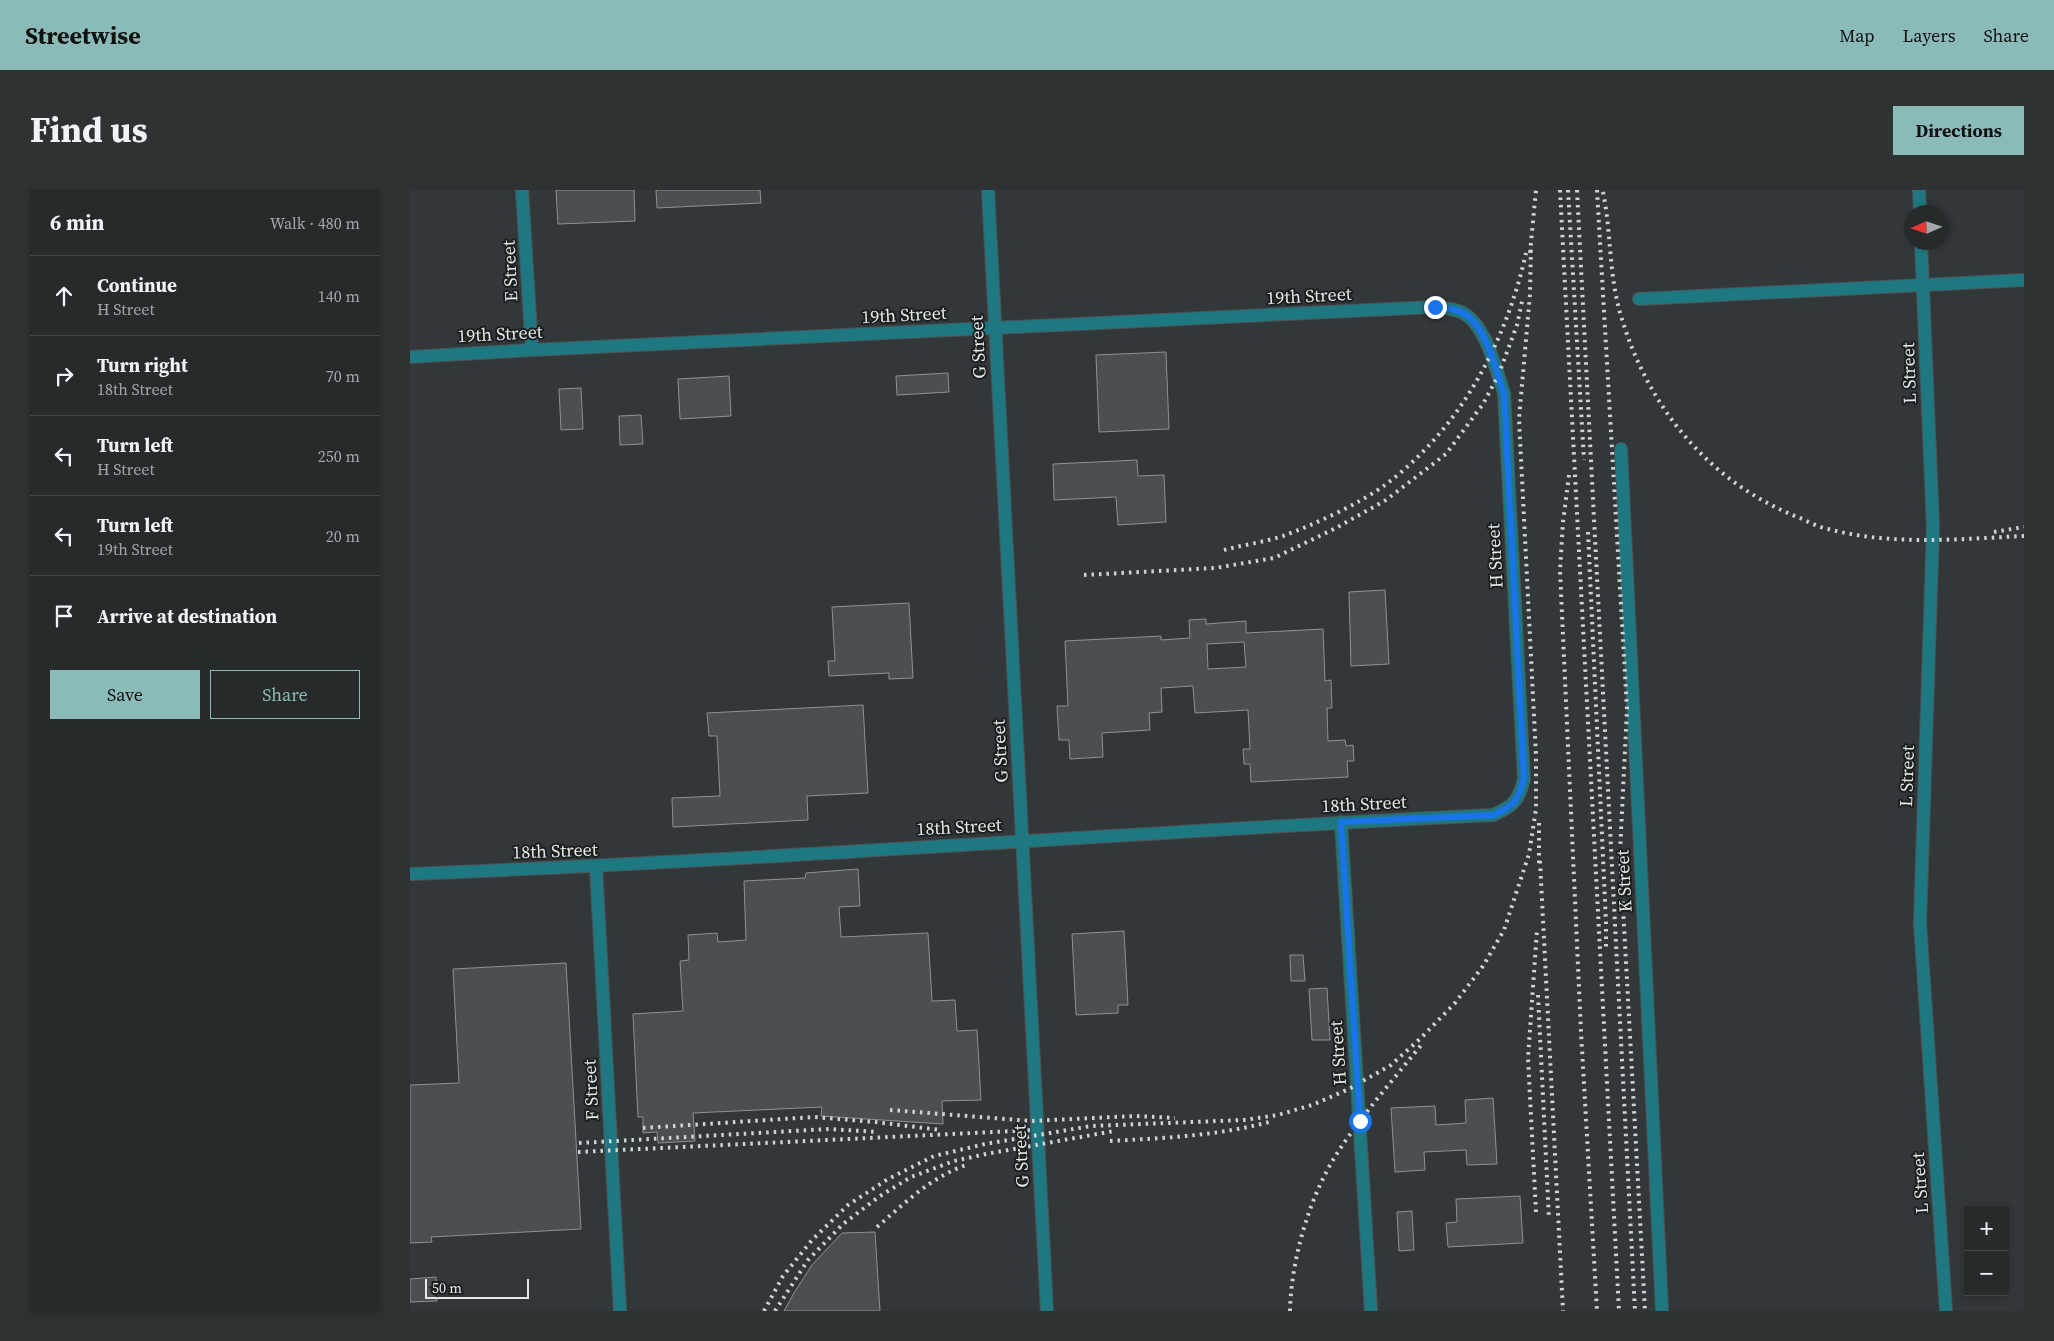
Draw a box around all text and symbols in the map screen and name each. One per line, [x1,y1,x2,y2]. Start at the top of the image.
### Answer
text: Streetwise [25,19,141,52]
text: Map [1839,23,1874,48]
text: Layers [1902,23,1955,48]
text: Share [1983,23,2029,48]
text: Find us [30,106,148,154]
button: Directions [1893,106,2024,155]
north arrow [1904,205,1949,250]
text: 6 min [50,208,105,237]
text: Walk · 480 m [270,212,360,234]
street label: E Street [495,239,524,302]
text: Continue [97,272,177,298]
street label: 19th Street [1266,281,1352,310]
icon: ahead [50,282,78,310]
text: 140 m [318,285,360,307]
route end [1424,296,1447,319]
text: H Street [97,298,155,320]
street label: 19th Street [861,300,947,329]
street label: G Street [963,315,992,379]
street label: 19th Street [457,319,543,348]
street label: L Street [1895,342,1922,404]
text: Turn right [97,352,188,378]
icon: right [50,362,78,390]
text: 70 m [326,365,360,387]
text: 18th Street [97,378,173,400]
text: Turn left [97,432,173,458]
icon: left [50,442,78,470]
text: 250 m [318,445,360,467]
text: H Street [97,458,155,480]
text: Turn left [97,512,173,538]
icon: left [50,522,78,550]
street label: H Street [1480,523,1509,589]
text: 20 m [326,525,360,547]
text: 19th Street [97,538,173,560]
icon: arrive [50,602,78,630]
text: Arrive at destination [97,603,277,629]
button: Save [50,670,200,719]
button: Share [210,670,360,719]
street label: G Street [985,719,1014,783]
street label: L Street [1893,745,1920,807]
street label: 18th Street [1321,789,1407,818]
street label: 18th Street [916,812,1002,841]
street label: 18th Street [512,837,598,864]
street label: K Street [1609,849,1638,913]
street label: H Street [1323,1020,1352,1086]
street label: F Street [576,1059,605,1121]
route start [1349,1110,1372,1133]
street label: G Street [1006,1124,1035,1188]
street label: L Street [1905,1151,1934,1215]
map controls [1964,1206,2009,1296]
button: + [1964,1206,2009,1251]
button: − [1964,1251,2009,1296]
scale bar [425,1276,529,1299]
text: 50 m [432,1278,462,1298]

